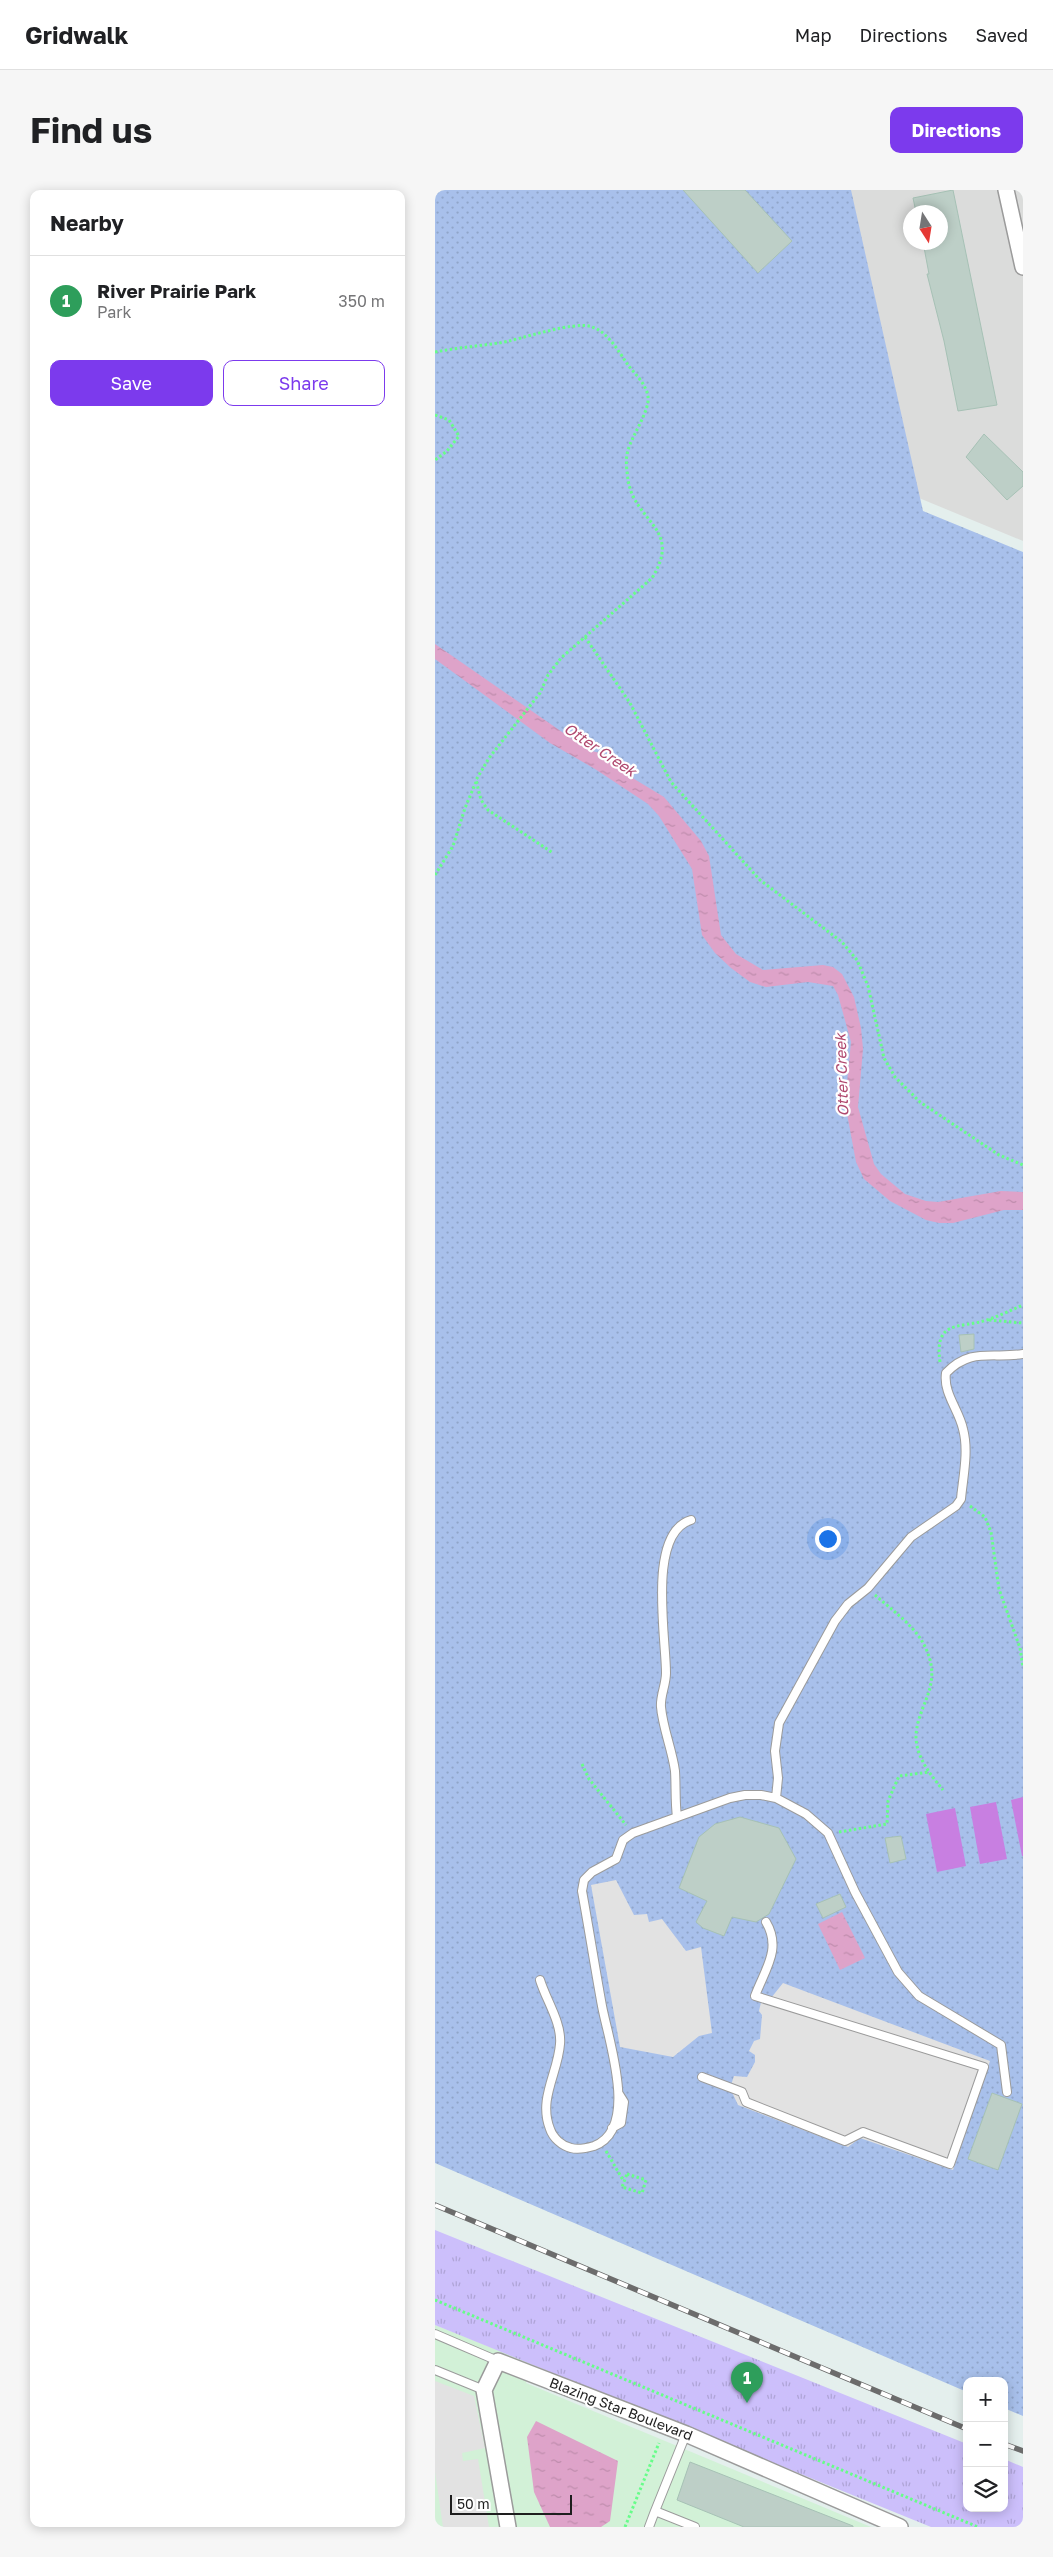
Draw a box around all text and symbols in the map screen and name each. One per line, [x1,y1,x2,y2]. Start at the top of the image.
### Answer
text: Gridwalk [25,20,129,49]
text: Map [795,24,831,46]
text: Directions [859,24,947,46]
text: Saved [975,24,1028,46]
button: Directions [890,107,1023,153]
text: Find us [30,109,152,151]
north arrow [903,205,948,250]
text: Nearby [50,210,124,236]
text: River Prairie Park [97,279,256,302]
text: 1 [62,291,70,311]
text: 350 m [338,291,385,311]
text: Park [97,302,132,322]
button: Save [50,360,213,406]
button: Share [223,360,385,406]
water label: Otter Creek [561,718,641,781]
water label: Otter Creek [831,1032,851,1117]
your location [815,1526,841,1552]
pin: 1 [731,2362,763,2403]
street label: Blazing Star Boulevard [547,2373,695,2444]
map controls [963,2377,1008,2512]
button: + [963,2377,1008,2422]
button: − [963,2422,1008,2467]
button: layers [963,2467,1008,2512]
scale bar [450,2492,573,2515]
text: 50 m [457,2495,490,2512]

